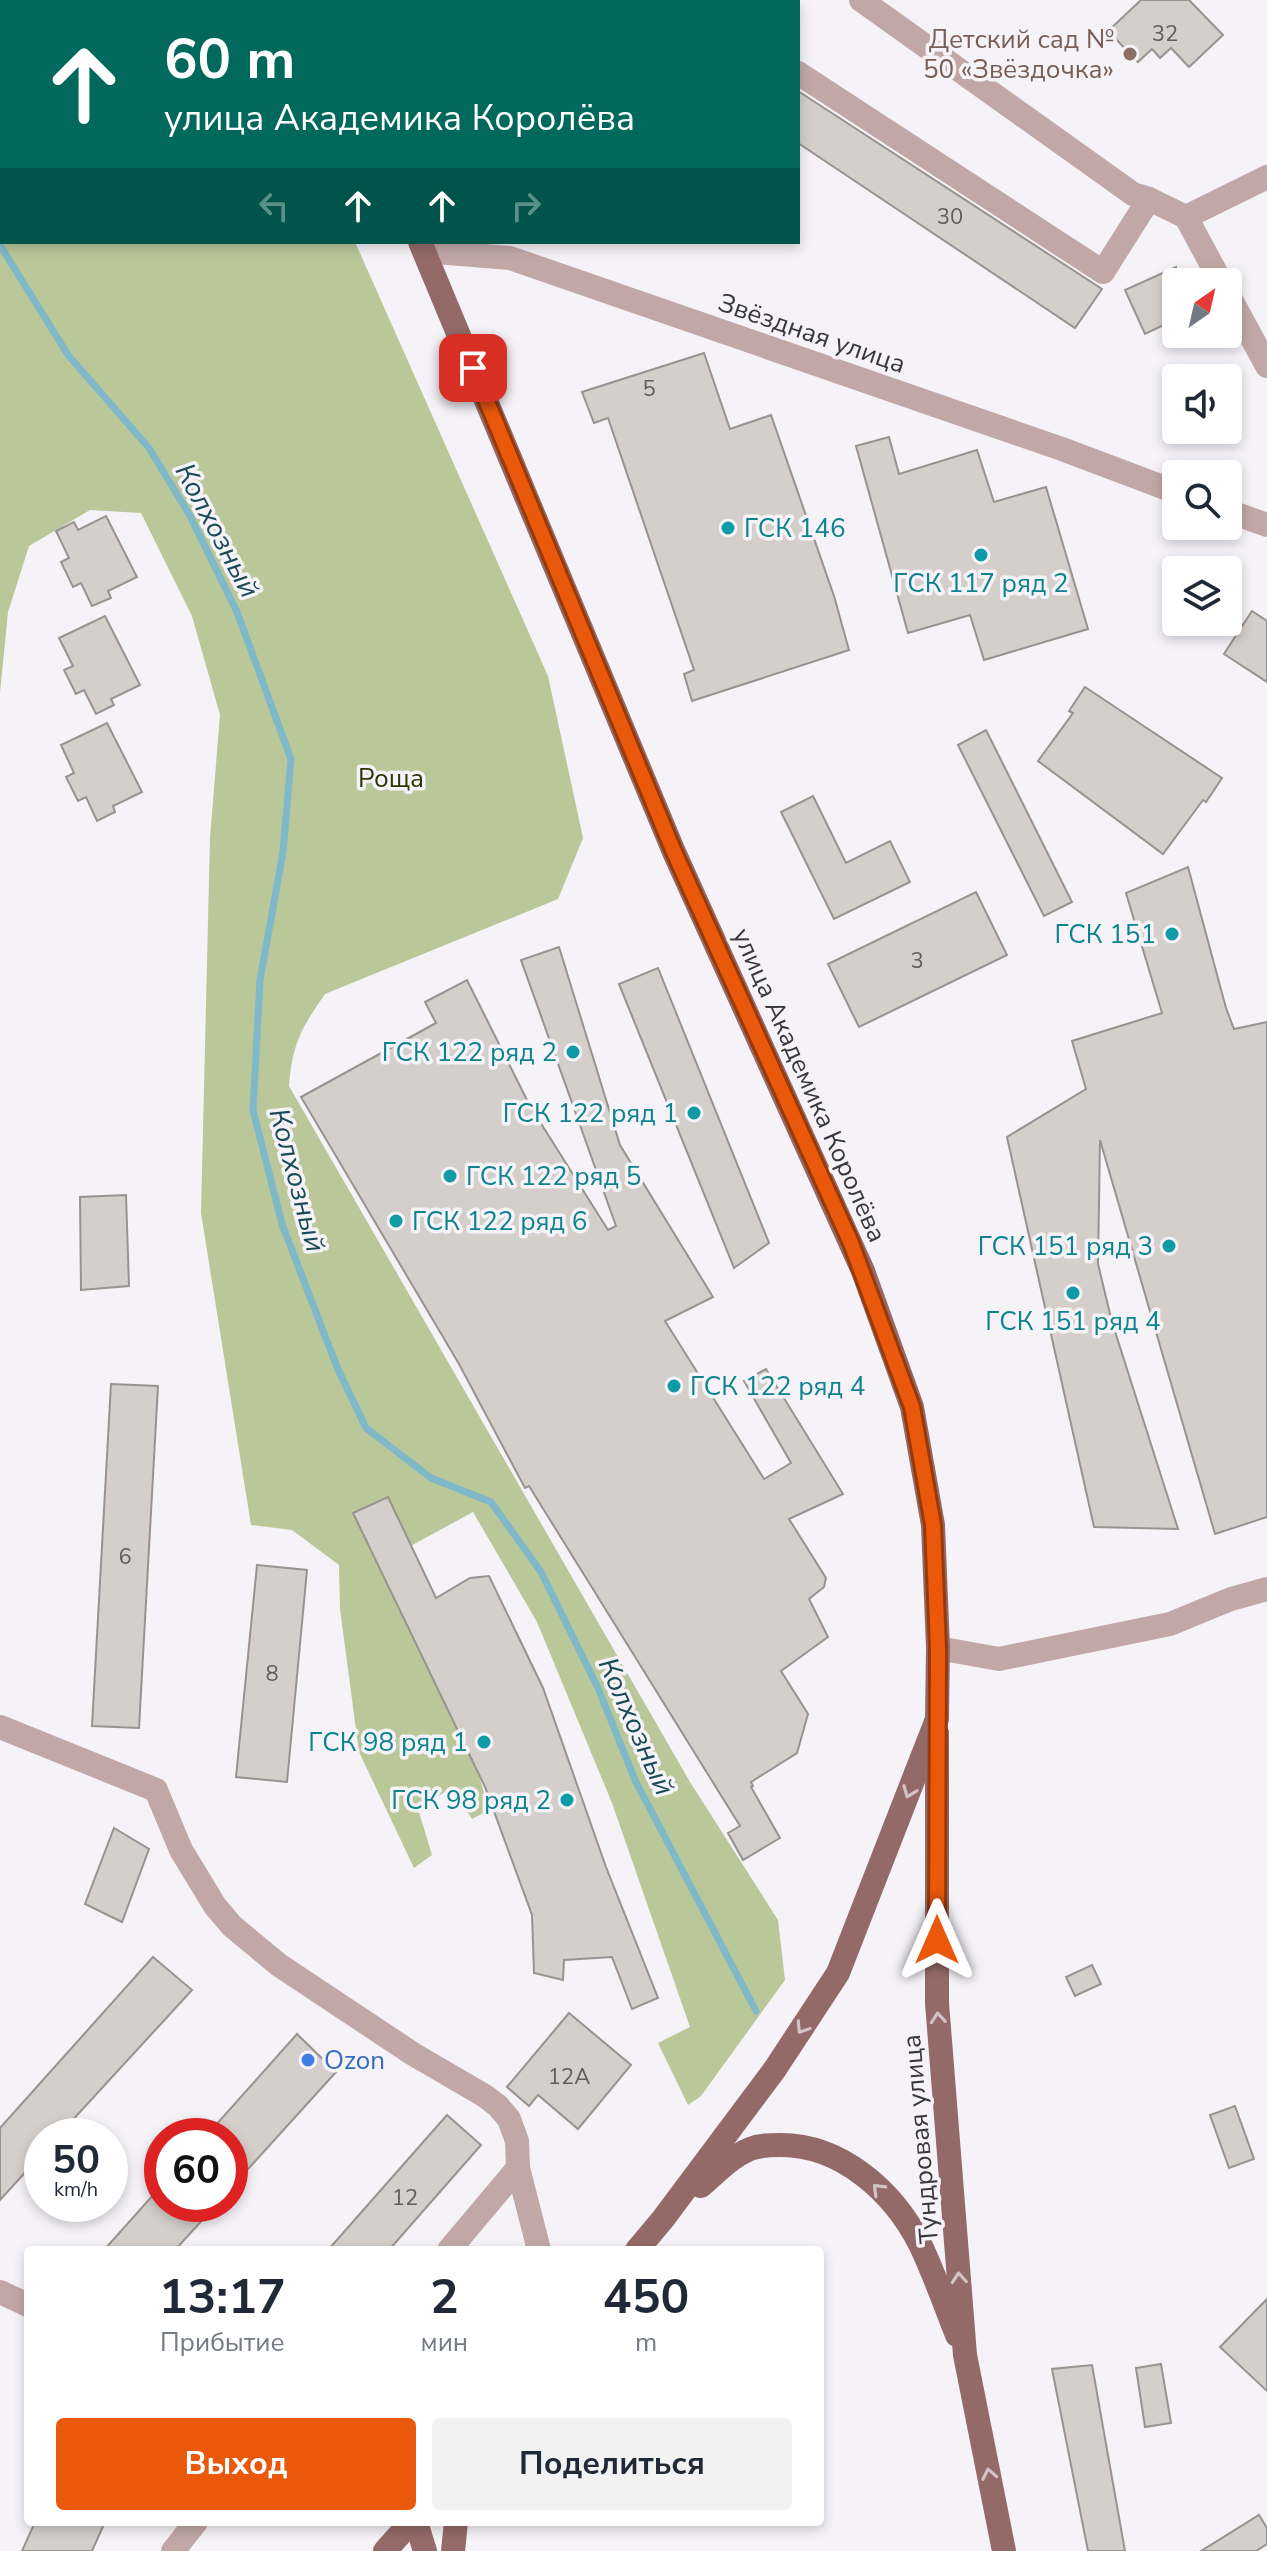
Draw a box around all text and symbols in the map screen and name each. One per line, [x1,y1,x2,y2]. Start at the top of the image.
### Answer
house number: 32 [1152,19,1178,49]
text: 60 m [164,21,295,98]
place label: Детский сад № 50 «Звёздочка» [923,22,1114,87]
icon: ahead [32,32,136,136]
marker: Детский сад № 50 «Звёздочка» [1121,45,1139,63]
text: улица Академика Королёва [164,94,635,143]
icon: left [252,184,296,228]
icon: ahead [336,184,380,228]
icon: ahead [420,184,464,228]
icon: right [504,184,548,228]
house number: 30 [937,202,963,232]
north arrow [1162,268,1242,348]
map controls [1162,268,1242,636]
street label: Звёздная улица [713,285,910,382]
pin [439,334,507,402]
icon: arrive [451,346,495,390]
button: sound [1162,364,1242,444]
house number: 5 [642,374,656,404]
water label: Колхозный [166,457,268,604]
button: search [1162,460,1242,540]
place label: ГСК 146 [744,511,845,546]
marker: ГСК 146 [719,519,737,537]
marker: ГСК 117 ряд 2 [972,546,990,564]
button: layers [1162,556,1242,636]
place label: ГСК 117 ряд 2 [893,566,1069,601]
park label: Роща [358,761,424,796]
place label: ГСК 151 [1055,917,1156,952]
street label: улица Академика Королёва [724,923,895,1248]
marker: ГСК 151 [1163,925,1181,943]
house number: 3 [910,946,924,976]
place label: ГСК 122 ряд 2 [382,1035,557,1070]
marker: ГСК 122 ряд 2 [564,1043,582,1061]
place label: ГСК 122 ряд 1 [503,1096,678,1131]
water label: Колхозный [260,1104,334,1256]
marker: ГСК 122 ряд 1 [685,1104,703,1122]
place label: ГСК 122 ряд 5 [466,1159,641,1194]
marker: ГСК 122 ряд 5 [441,1167,459,1185]
place label: ГСК 122 ряд 6 [412,1204,587,1239]
marker: ГСК 122 ряд 6 [387,1212,405,1230]
place label: ГСК 151 ряд 3 [978,1229,1153,1264]
marker: ГСК 151 ряд 3 [1160,1237,1178,1255]
marker: ГСК 151 ряд 4 [1064,1284,1082,1302]
place label: ГСК 151 ряд 4 [985,1304,1161,1339]
place label: ГСК 122 ряд 4 [690,1369,865,1404]
marker: ГСК 122 ряд 4 [665,1377,683,1395]
house number: 6 [118,1542,132,1572]
water label: Колхозный [589,1651,683,1801]
house number: 8 [265,1659,279,1689]
place label: ГСК 98 ряд 1 [308,1725,468,1760]
marker: ГСК 98 ряд 1 [475,1733,493,1751]
place label: ГСК 98 ряд 2 [391,1783,551,1818]
one-way arrow [902,1784,918,1798]
marker: ГСК 98 ряд 2 [558,1791,576,1809]
position arrow [895,1898,979,1982]
one-way arrow [930,2011,947,2024]
one-way arrow [797,2019,812,2034]
street label: Тундровая улица [894,2033,947,2245]
place label: Ozon [324,2043,385,2078]
marker: Ozon [299,2051,317,2069]
house number: 12А [548,2062,590,2092]
speed limit sign: 60 [144,2118,248,2222]
text: 50 [52,2133,100,2187]
text: km/h [54,2176,98,2203]
house number: 12 [392,2183,418,2213]
one-way arrow [872,2184,887,2198]
text: 13:17 [159,2264,286,2330]
text: 2 [430,2264,459,2330]
text: 450 [603,2264,689,2330]
one-way arrow [951,2271,968,2284]
text: Прибытие [160,2325,285,2360]
text: мин [421,2325,468,2360]
text: m [635,2325,657,2360]
button: Выход [56,2418,416,2510]
button: Поделиться [432,2418,792,2510]
one-way arrow [981,2468,998,2482]

